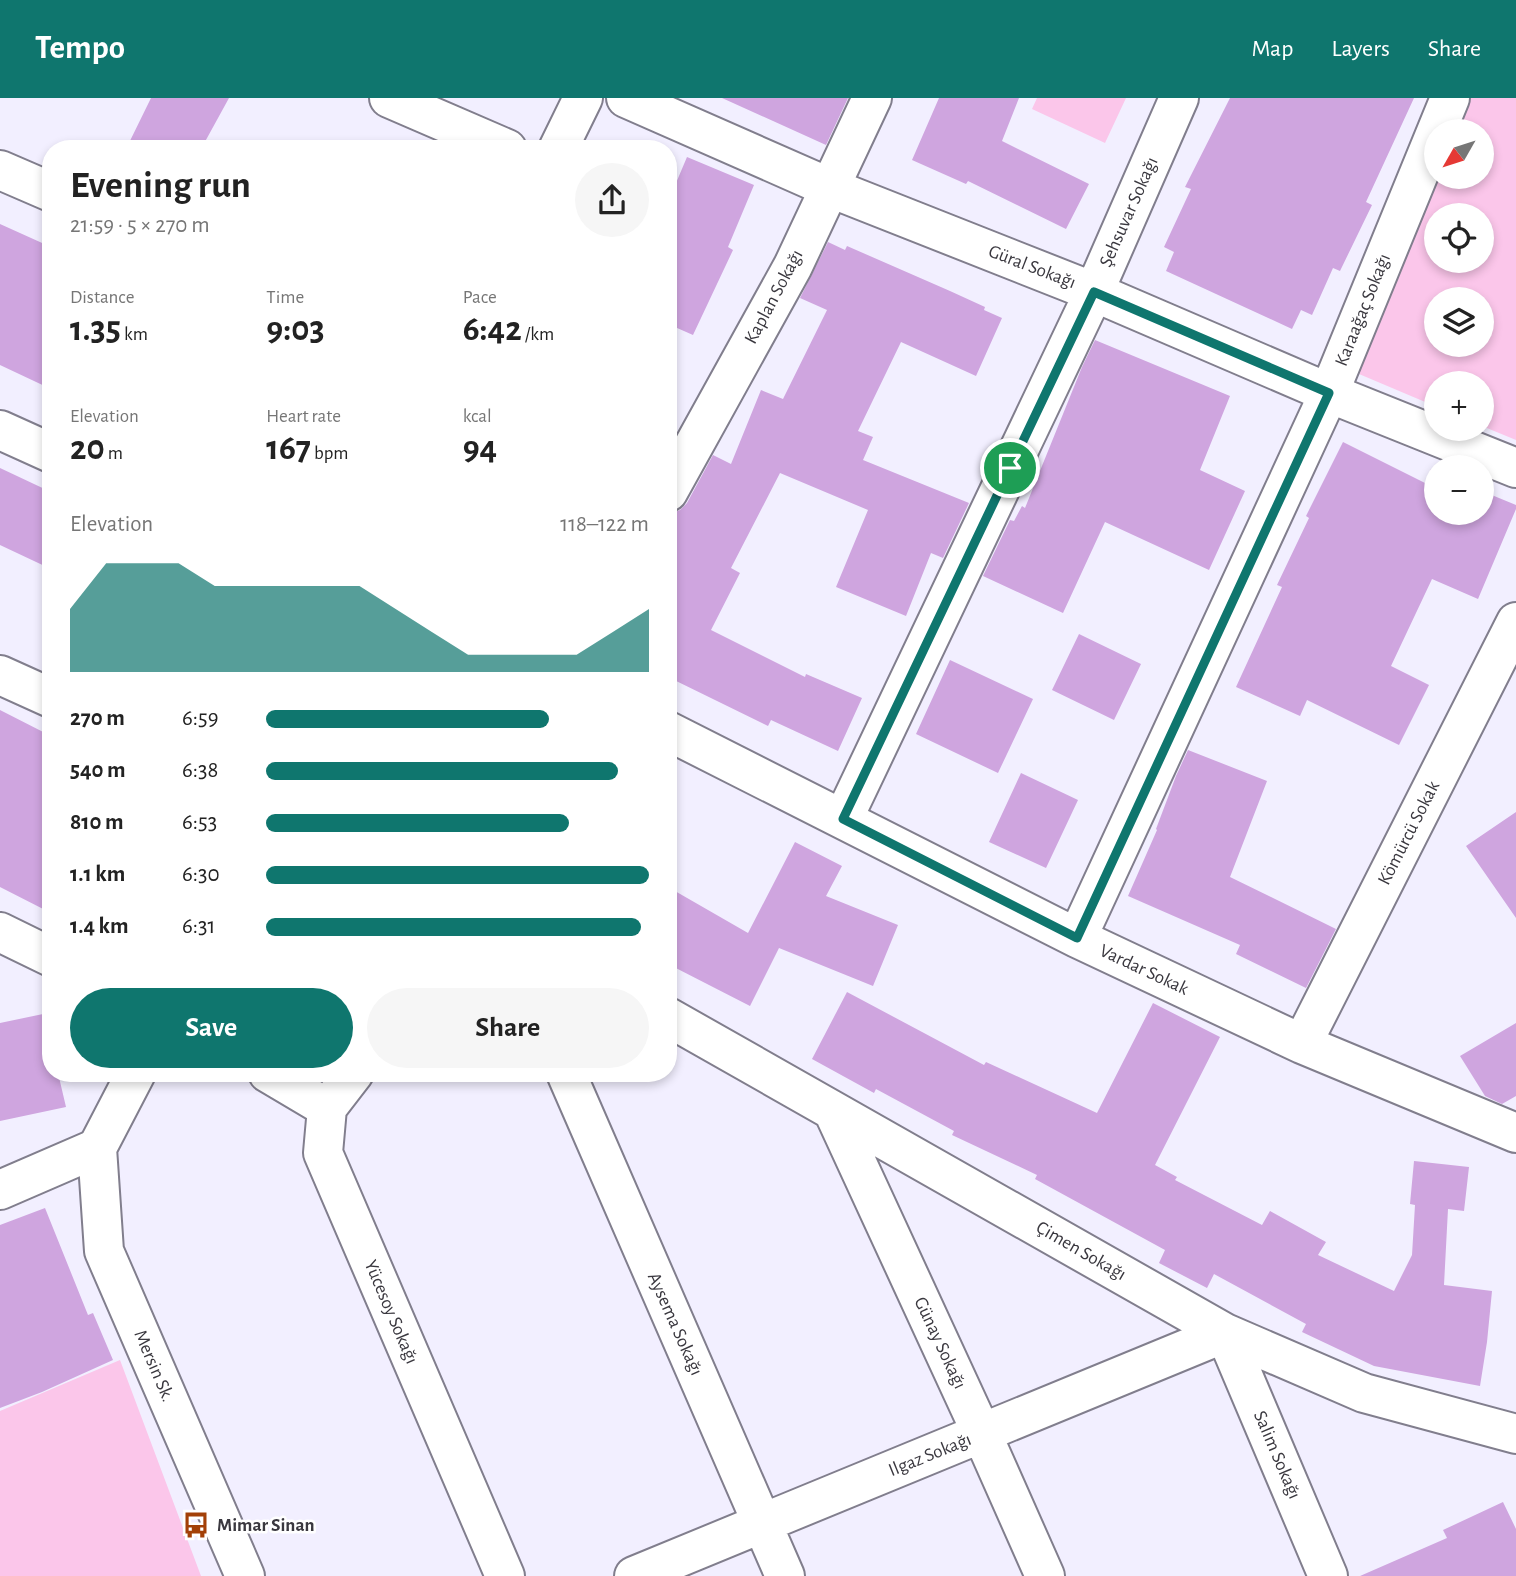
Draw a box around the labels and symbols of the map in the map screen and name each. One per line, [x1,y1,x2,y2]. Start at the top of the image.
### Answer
north arrow [1424,119,1494,189]
street label: Şehsuvar Sokağı [1096,154,1162,270]
street label: Güral Sokağı [986,242,1078,292]
street label: Kaplan Sokağı [741,247,807,347]
street label: Karaağaç Sokağı [1332,251,1394,369]
pin [980,438,1040,498]
street label: Kömürcü Sokak [1375,778,1443,888]
street label: Vardar Sokak [1097,941,1192,999]
street label: Çimen Sokağı [1033,1218,1129,1284]
street label: Yücesoy Sokağı [361,1257,421,1367]
street label: Aysema Sokağı [644,1270,706,1378]
street label: Günay Sokağı [910,1294,970,1392]
street label: Mersin Sk. [130,1327,178,1405]
street label: Salim Sokağı [1250,1408,1304,1502]
street label: Ilgaz Sokağı [886,1430,974,1480]
bus stop icon: Mimar Sinan [181,1510,211,1540]
place label: Mimar Sinan [217,1516,315,1535]

